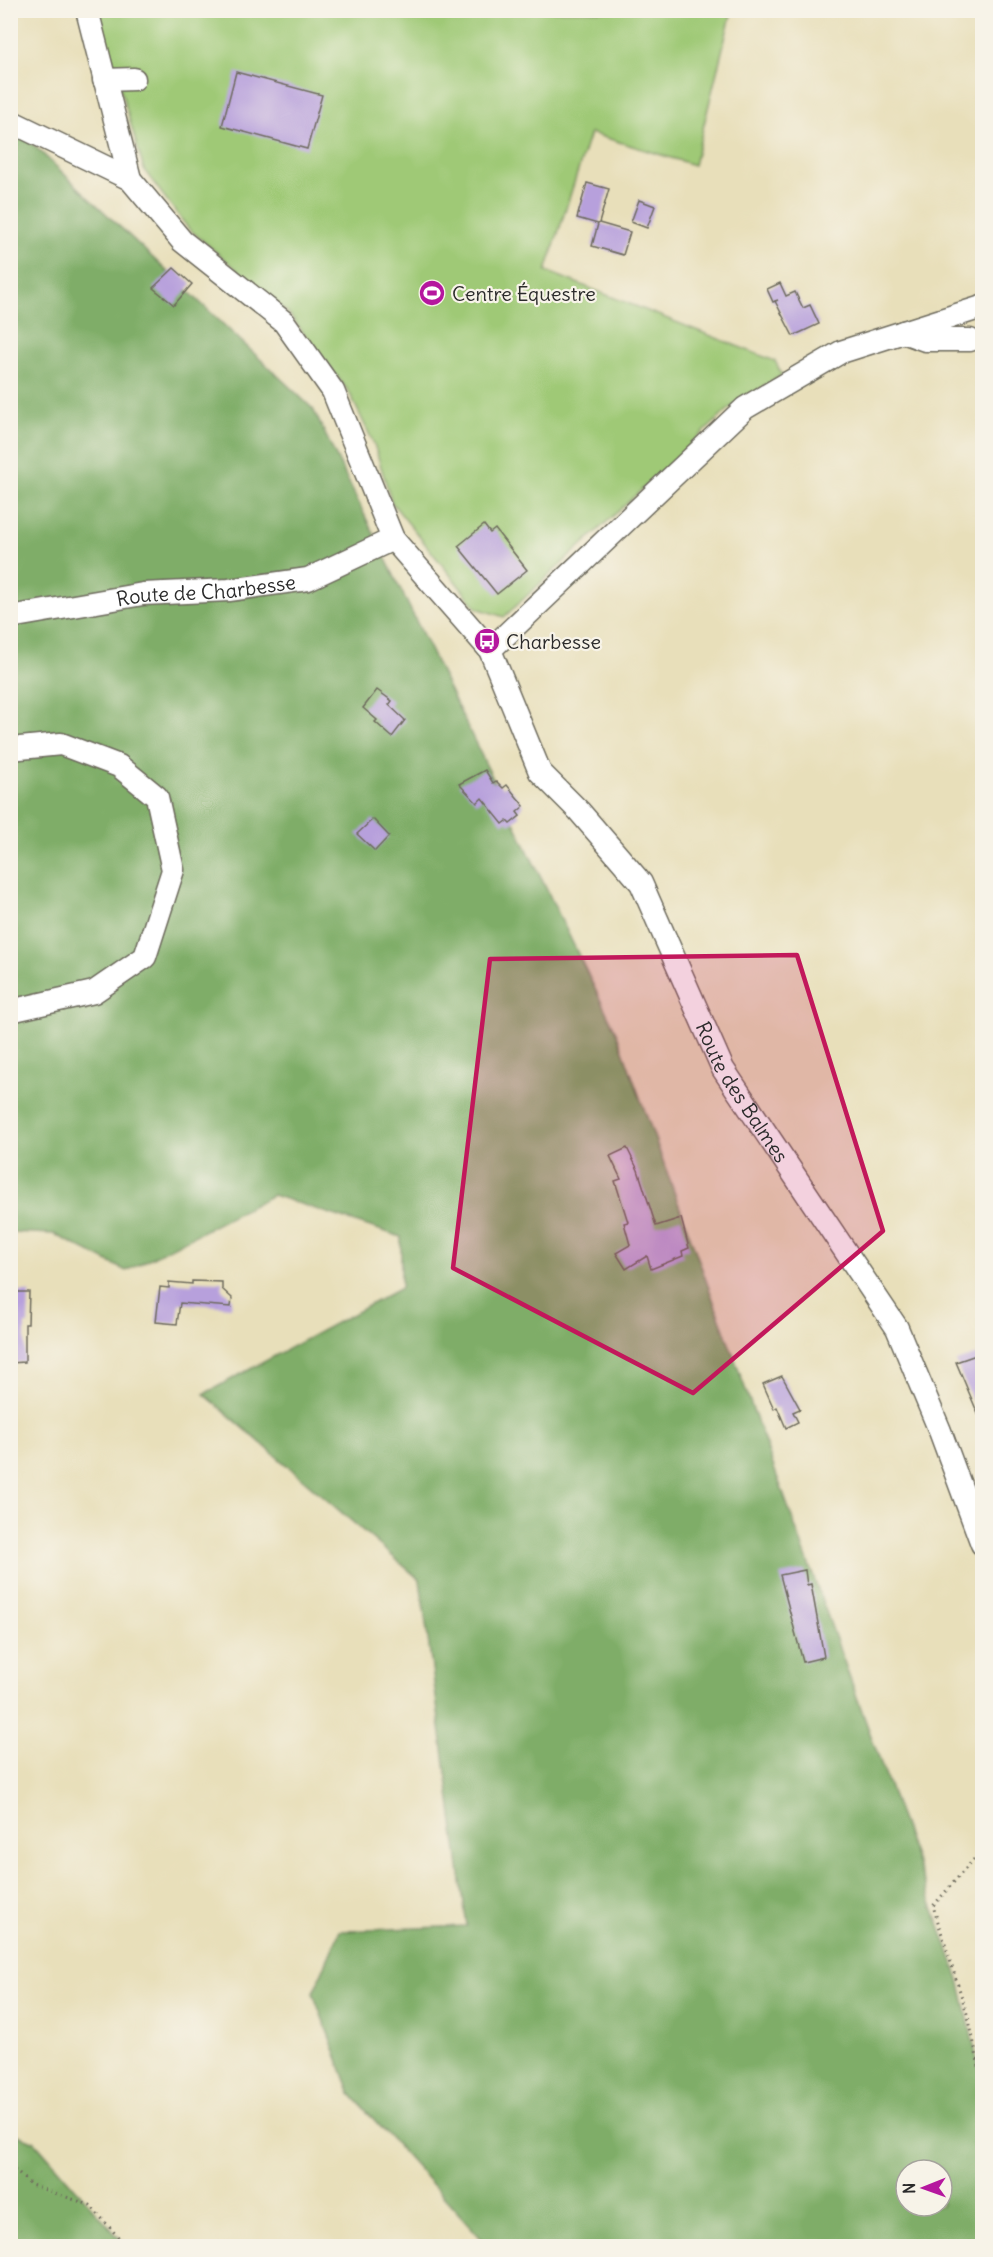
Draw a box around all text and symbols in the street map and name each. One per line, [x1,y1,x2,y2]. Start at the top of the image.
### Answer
sports icon: Centre Équestre [417,278,447,308]
place label: Centre Équestre [452,281,596,306]
street label: Route de Charbesse [114,568,297,611]
bus stop icon: Charbesse [472,626,502,656]
place label: Charbesse [506,629,601,654]
street label: Route des Balmes [691,1018,794,1167]
north arrow [894,2158,954,2218]
text: N [899,2183,919,2194]

